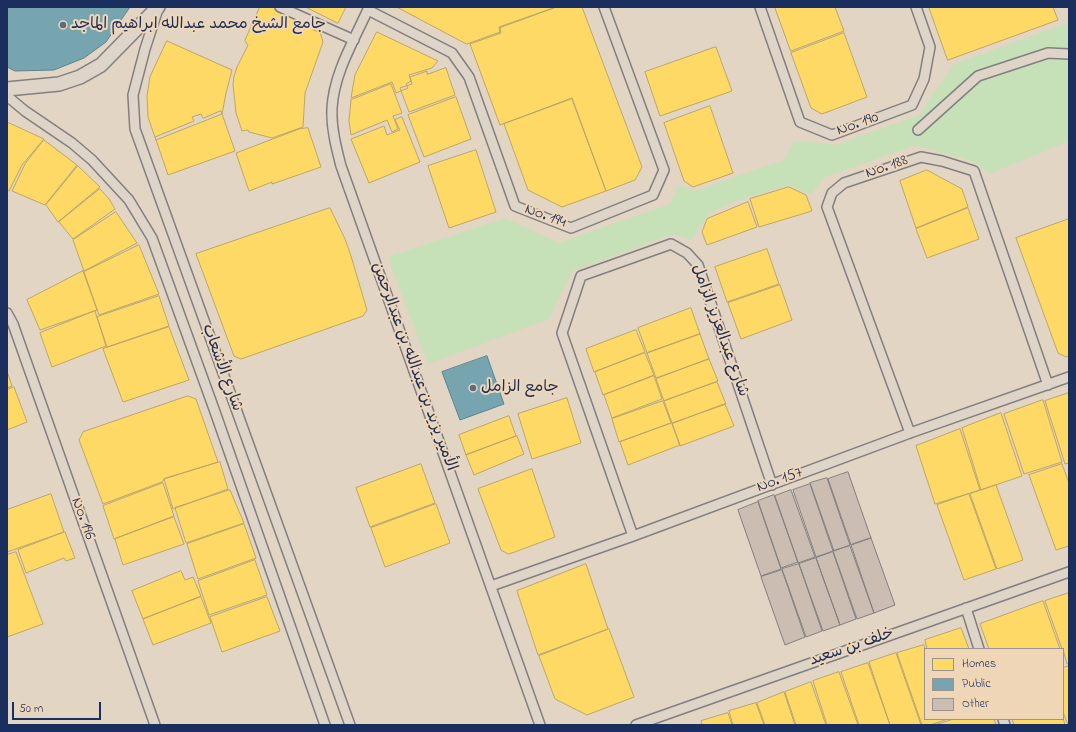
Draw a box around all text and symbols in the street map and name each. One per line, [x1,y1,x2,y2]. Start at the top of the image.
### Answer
place label: جامع الشيخ محمد عبدالله ابراهيم الماجد [71,15,326,35]
marker: جامع الشيخ محمد عبدالله ابراهيم الماجد [58,20,68,30]
street label: No. 190 [834,109,882,141]
street label: No. 188 [863,152,911,184]
street label: No. 194 [522,201,568,233]
street label: الأمير يزيد بن عبدالله بن عبدالرحمن [366,260,460,474]
street label: شارع عبدالعزيز الزامل [686,262,752,400]
street label: شارع الأشعاب [196,322,246,414]
place label: جامع الزامل [481,378,559,398]
marker: جامع الزامل [468,383,478,393]
street label: No. 157 [755,464,805,498]
street label: No. 196 [66,495,98,543]
street label: خلف بن سعيد [807,625,897,671]
legend [924,648,1064,720]
text: Homes [962,655,996,673]
text: Public [962,675,991,693]
scale bar [14,694,103,720]
text: Other [962,695,989,713]
text: 50 m [19,700,43,718]

